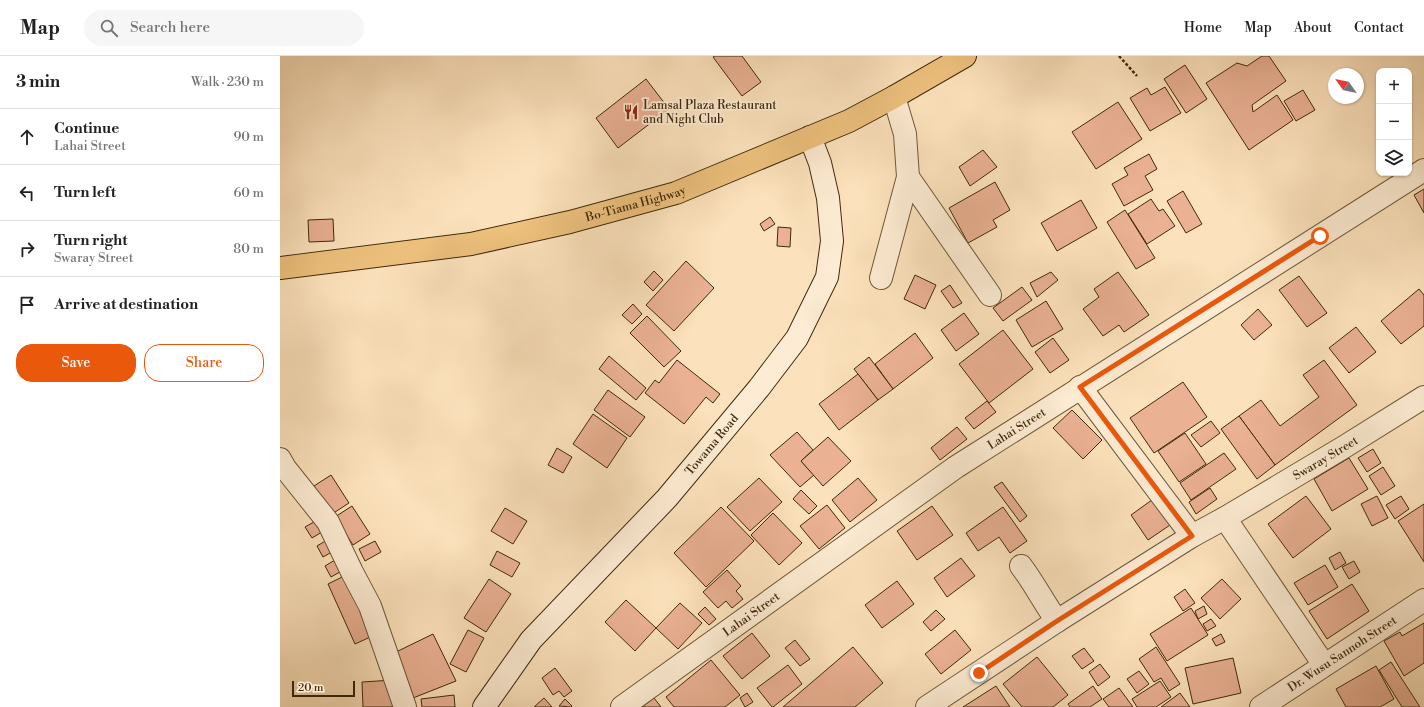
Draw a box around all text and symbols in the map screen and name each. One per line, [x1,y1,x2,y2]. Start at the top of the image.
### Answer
search box [84,10,364,46]
text: Map [20,16,60,40]
icon: search [98,17,120,39]
text: Search here [130,18,210,37]
text: Home [1184,19,1222,37]
text: Map [1244,19,1272,37]
text: About [1294,19,1332,37]
text: Contact [1354,19,1404,37]
north arrow [1328,68,1364,104]
map controls [1376,68,1412,176]
button: + [1376,68,1412,104]
text: 3 min [16,71,60,93]
text: Walk · 230 m [191,74,264,90]
place label: Lamsal Plaza Restaurant and Night Club [643,98,777,127]
restaurant icon: Lamsal Plaza Restaurant and Night Club [622,103,640,121]
button: − [1376,104,1412,140]
text: Continue [54,119,119,138]
icon: ahead [16,126,38,148]
text: 90 m [233,129,264,145]
text: Lahai Street [54,138,126,154]
button: layers [1376,140,1412,176]
icon: left [16,182,38,204]
street label: Bo-Tiama Highway [583,182,688,225]
text: Turn left [54,183,116,202]
text: 60 m [233,185,264,201]
route start [1311,227,1329,245]
text: Turn right [54,231,128,250]
icon: right [16,238,38,260]
text: 80 m [233,241,264,257]
text: Swaray Street [54,250,133,266]
icon: arrive [16,294,38,316]
text: Arrive at destination [54,295,198,314]
button: Save [16,344,136,382]
button: Share [144,344,264,382]
street label: Lahai Street [985,404,1049,453]
street label: Towama Road [682,411,742,478]
street label: Swaray Street [1290,432,1361,483]
street label: Lahai Street [720,588,783,640]
street label: Dr. Wusu Sannoh Street [1285,612,1400,695]
route end [970,664,988,682]
scale bar [292,679,355,698]
text: 20 m [298,681,323,695]

